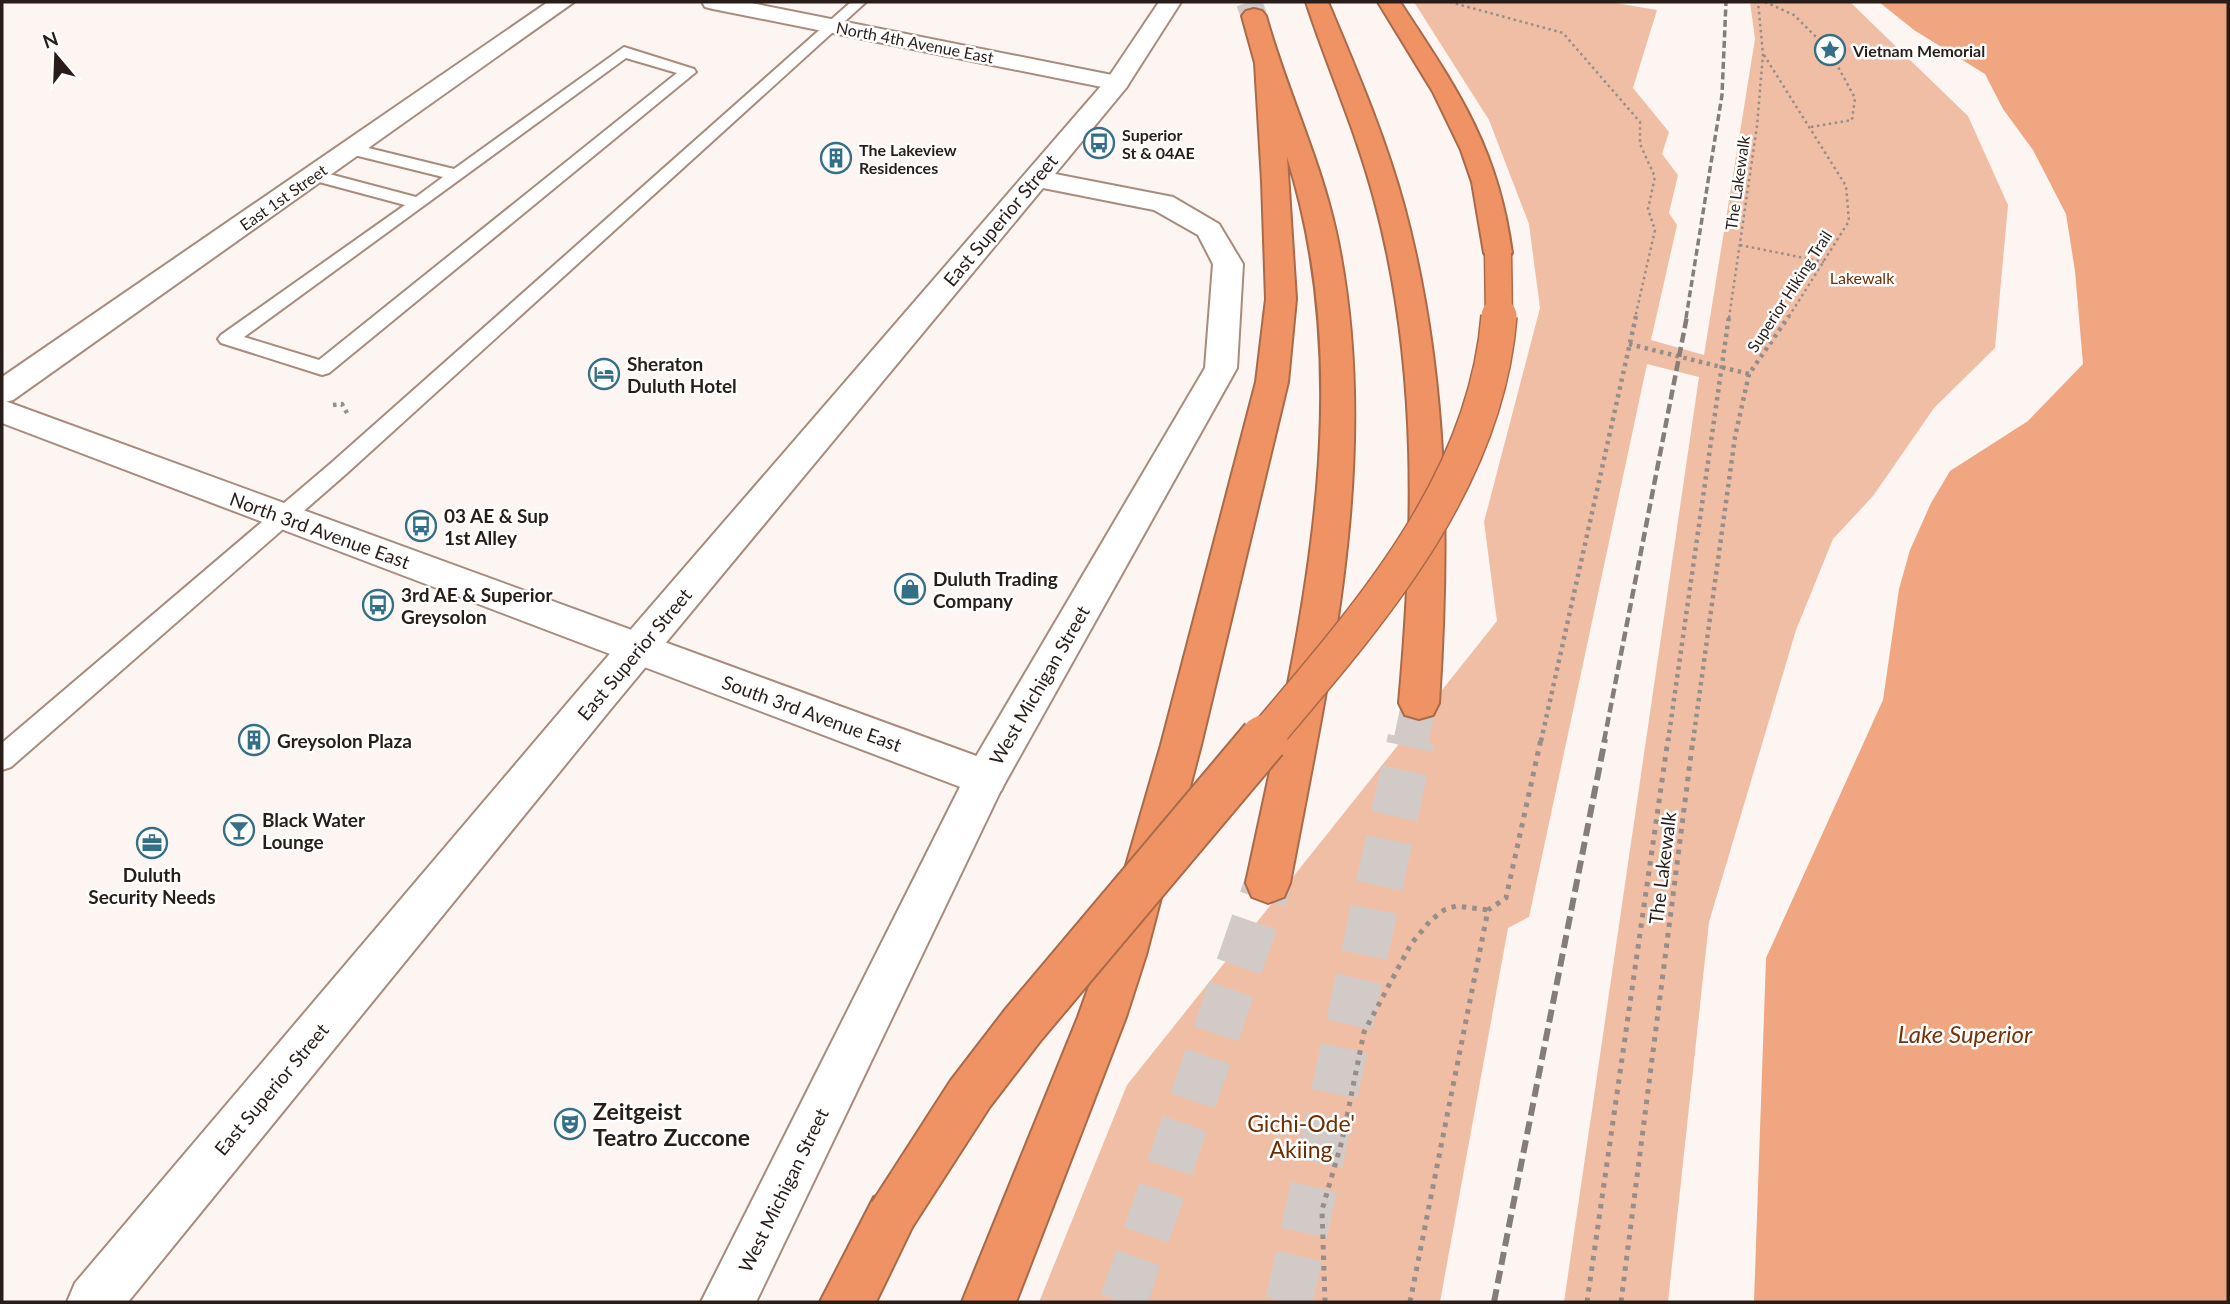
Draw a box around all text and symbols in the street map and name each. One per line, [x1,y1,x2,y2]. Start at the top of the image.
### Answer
street label: North 4th Avenue East [835,17,996,67]
north arrow [21,21,91,91]
text: N [40,26,61,53]
place icon: Vietnam Memorial [1813,33,1847,67]
place label: Vietnam Memorial [1852,41,1985,60]
place label: Superior St & 04AE [1122,125,1195,162]
bus stop icon: Superior St & 04AE [1082,126,1116,160]
street label: The Lakewalk [1721,134,1753,232]
place label: The Lakeview Residences [859,140,957,177]
building icon: The Lakeview Residences [819,141,853,175]
street label: East Superior Street [938,149,1062,291]
street label: East 1st Street [236,160,330,234]
street label: Superior Hiking Trail [1743,227,1835,355]
park label: Lakewalk [1830,268,1895,287]
place label: Sheraton Duluth Hotel [627,352,737,397]
hotel icon: Sheraton Duluth Hotel [587,357,621,391]
street label: North 3rd Avenue East [227,487,413,573]
place label: 03 AE & Sup 1st Alley [444,504,549,549]
bus stop icon: 03 AE & Sup 1st Alley [404,509,438,543]
place label: Duluth Trading Company [933,567,1058,612]
shop icon: Duluth Trading Company [893,572,927,606]
place label: 3rd AE & Superior Greysolon [401,583,553,628]
street label: East Superior Street [572,583,696,725]
bus stop icon: 3rd AE & Superior Greysolon [361,588,395,622]
street label: West Michigan Street [984,601,1094,769]
street label: South 3rd Avenue East [719,670,905,756]
building icon: Greysolon Plaza [237,723,271,757]
place label: Greysolon Plaza [277,729,412,752]
place label: Black Water Lounge [262,808,366,853]
street label: The Lakewalk [1644,810,1680,926]
bar icon: Black Water Lounge [222,813,256,847]
office icon: Duluth Security Needs [135,826,169,860]
place label: Duluth Security Needs [88,863,216,908]
street label: East Superior Street [209,1018,333,1160]
water label: Lake Superior [1898,1019,2033,1048]
place label: Zeitgeist Teatro Zuccone [593,1097,750,1151]
street label: West Michigan Street [733,1104,833,1276]
theatre icon: Zeitgeist Teatro Zuccone [553,1107,587,1141]
park label: Gichi-Ode' Akiing [1247,1109,1355,1163]

